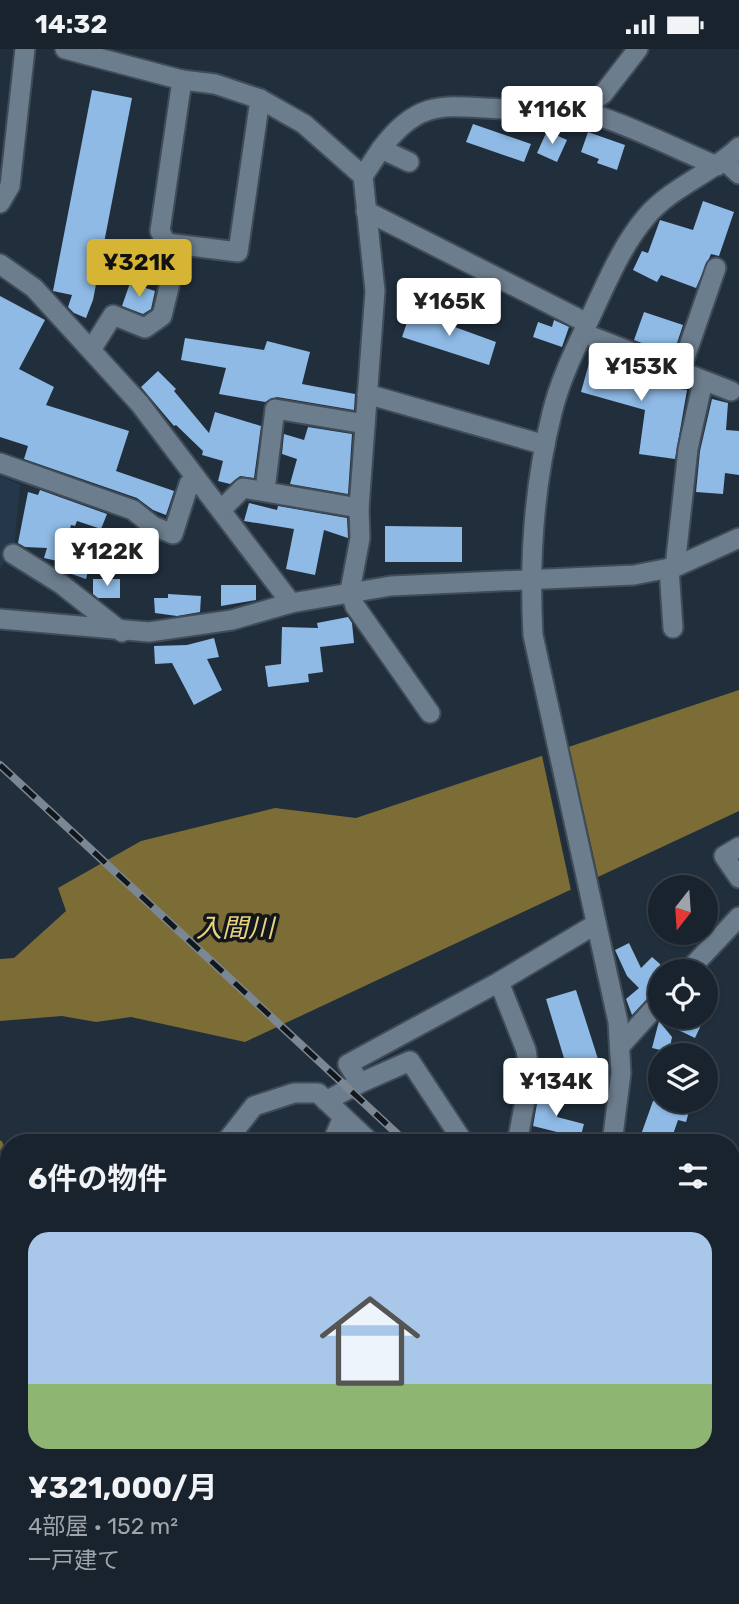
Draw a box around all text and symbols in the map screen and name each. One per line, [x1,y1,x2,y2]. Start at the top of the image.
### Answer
text: 14:32 [35,9,107,40]
pin: ¥116K [503,87,601,146]
text: ¥116K [518,95,586,123]
pin: ¥321K [90,239,188,299]
text: ¥321K [103,248,175,276]
pin: ¥165K [400,279,498,338]
text: ¥165K [413,287,485,315]
pin: ¥153K [592,343,690,403]
text: ¥153K [605,352,677,380]
pin: ¥122K [58,529,156,588]
text: ¥122K [71,537,143,565]
north arrow [648,875,718,945]
map controls [648,875,718,1113]
water label: 入間川 [196,913,277,944]
button: locate [648,959,718,1029]
button: layers [648,1043,718,1113]
pin: ¥134K [507,1059,605,1118]
text: ¥134K [519,1067,593,1095]
icon: filters [674,1157,712,1195]
text: 6件の物件 [28,1161,168,1197]
icon: home [307,1278,433,1404]
text: ¥321,000/月 [28,1470,217,1506]
text: 4部屋 · 152 m² [28,1512,178,1540]
text: 一戸建て [28,1546,120,1574]

